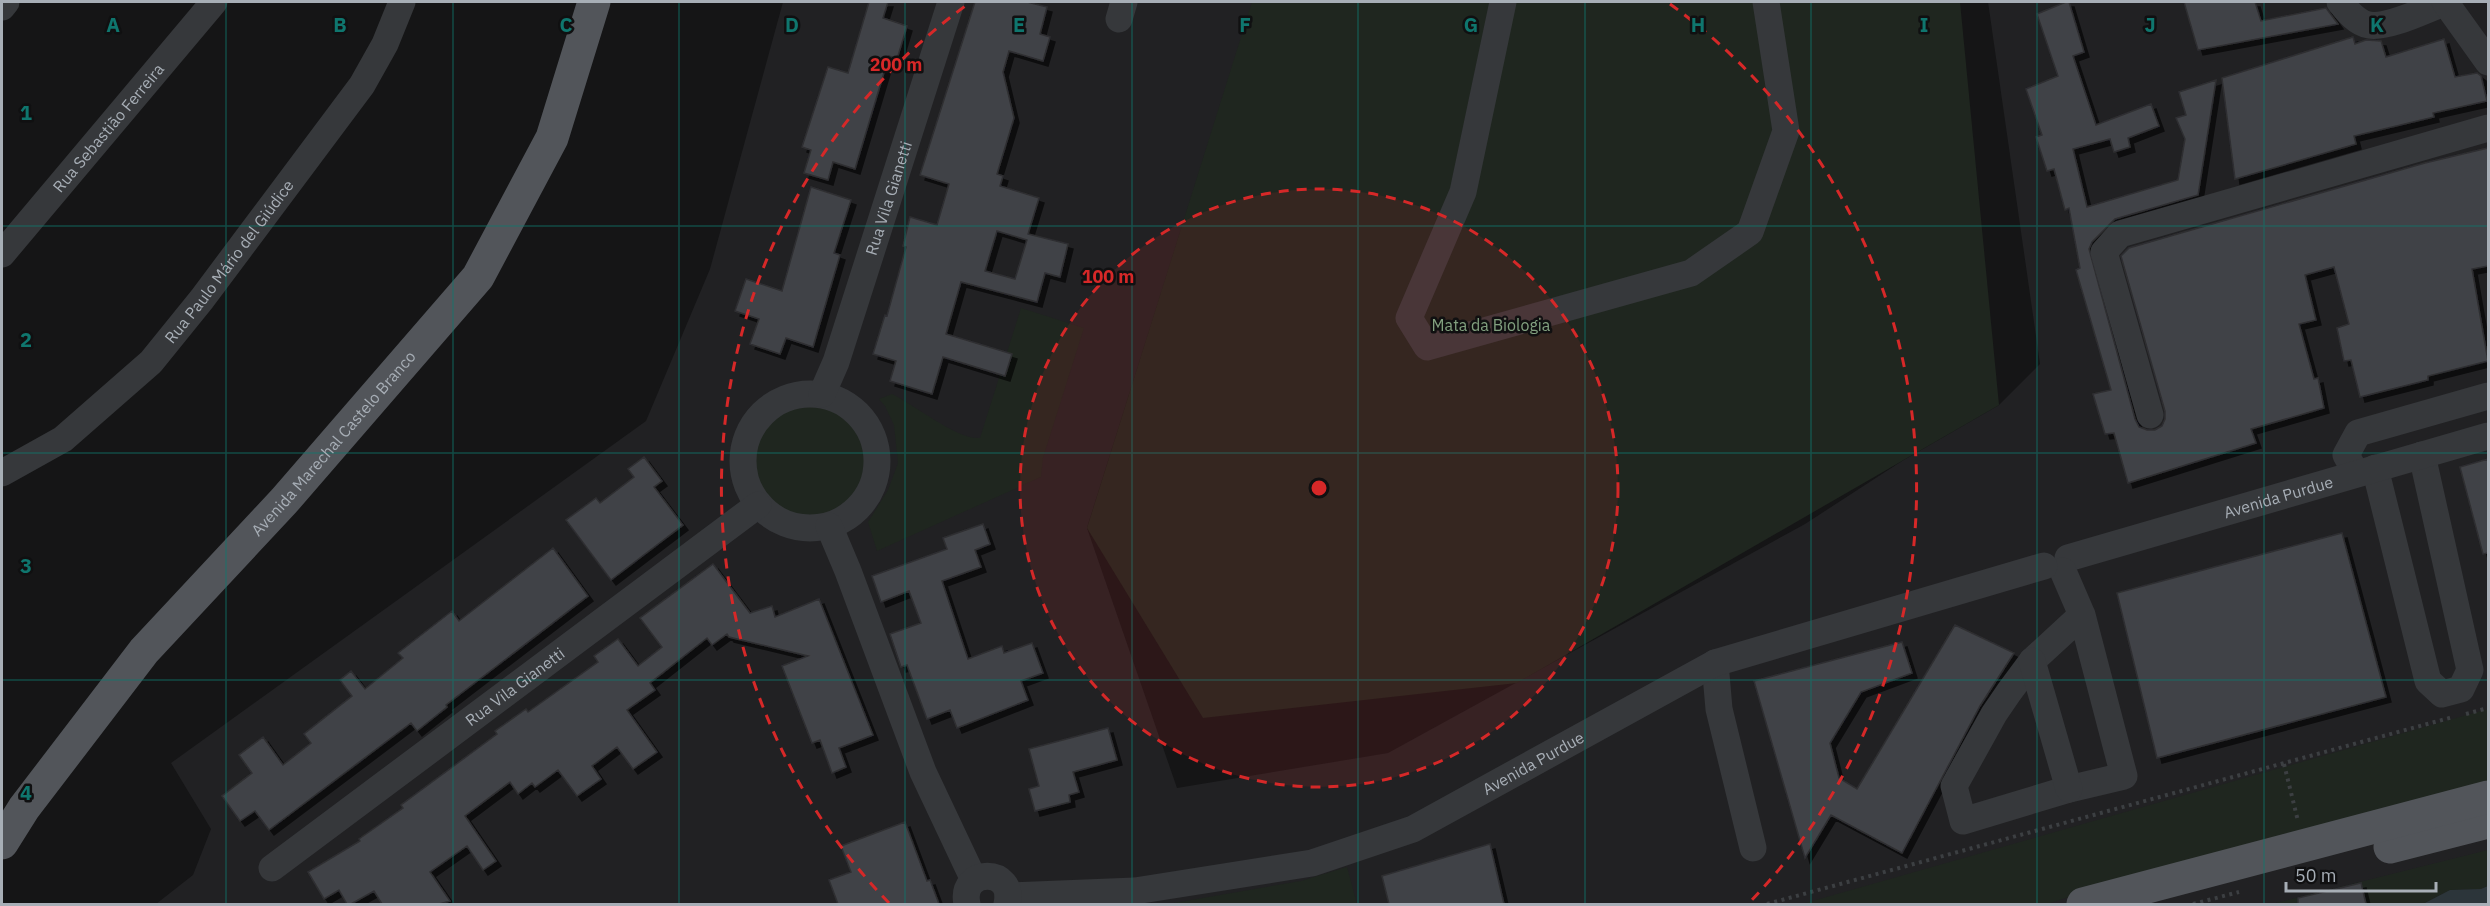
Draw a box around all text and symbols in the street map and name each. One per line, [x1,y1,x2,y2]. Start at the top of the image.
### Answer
text: A [106,11,120,38]
text: B [333,11,347,38]
text: C [559,11,573,38]
text: D [785,11,799,38]
text: E [1013,11,1025,38]
text: F [1239,11,1251,38]
text: G [1464,11,1478,38]
text: H [1691,11,1705,38]
text: I [1920,11,1928,38]
text: J [2144,11,2156,38]
text: K [2370,11,2384,38]
text: 200 m [870,53,922,76]
street label: Rua Sebastião Ferreira [48,59,168,196]
text: 1 [20,99,32,126]
street label: Rua Vila Gianetti [861,138,916,258]
street label: Rua Paulo Mário del Giúdice [160,176,298,347]
text: 100 m [1082,265,1134,288]
park label: Mata da Biologia [1432,315,1551,335]
text: 2 [20,326,32,353]
street label: Avenida Marechal Castelo Branco [247,347,420,540]
street label: Avenida Purdue [2221,471,2336,522]
centre of rings [1309,478,1329,498]
text: 3 [20,552,32,579]
street label: Rua Vila Gianetti [461,643,568,730]
street label: Avenida Purdue [1479,727,1588,799]
text: 4 [20,779,32,806]
scale bar [2286,855,2436,893]
text: 50 m [2295,864,2337,887]

